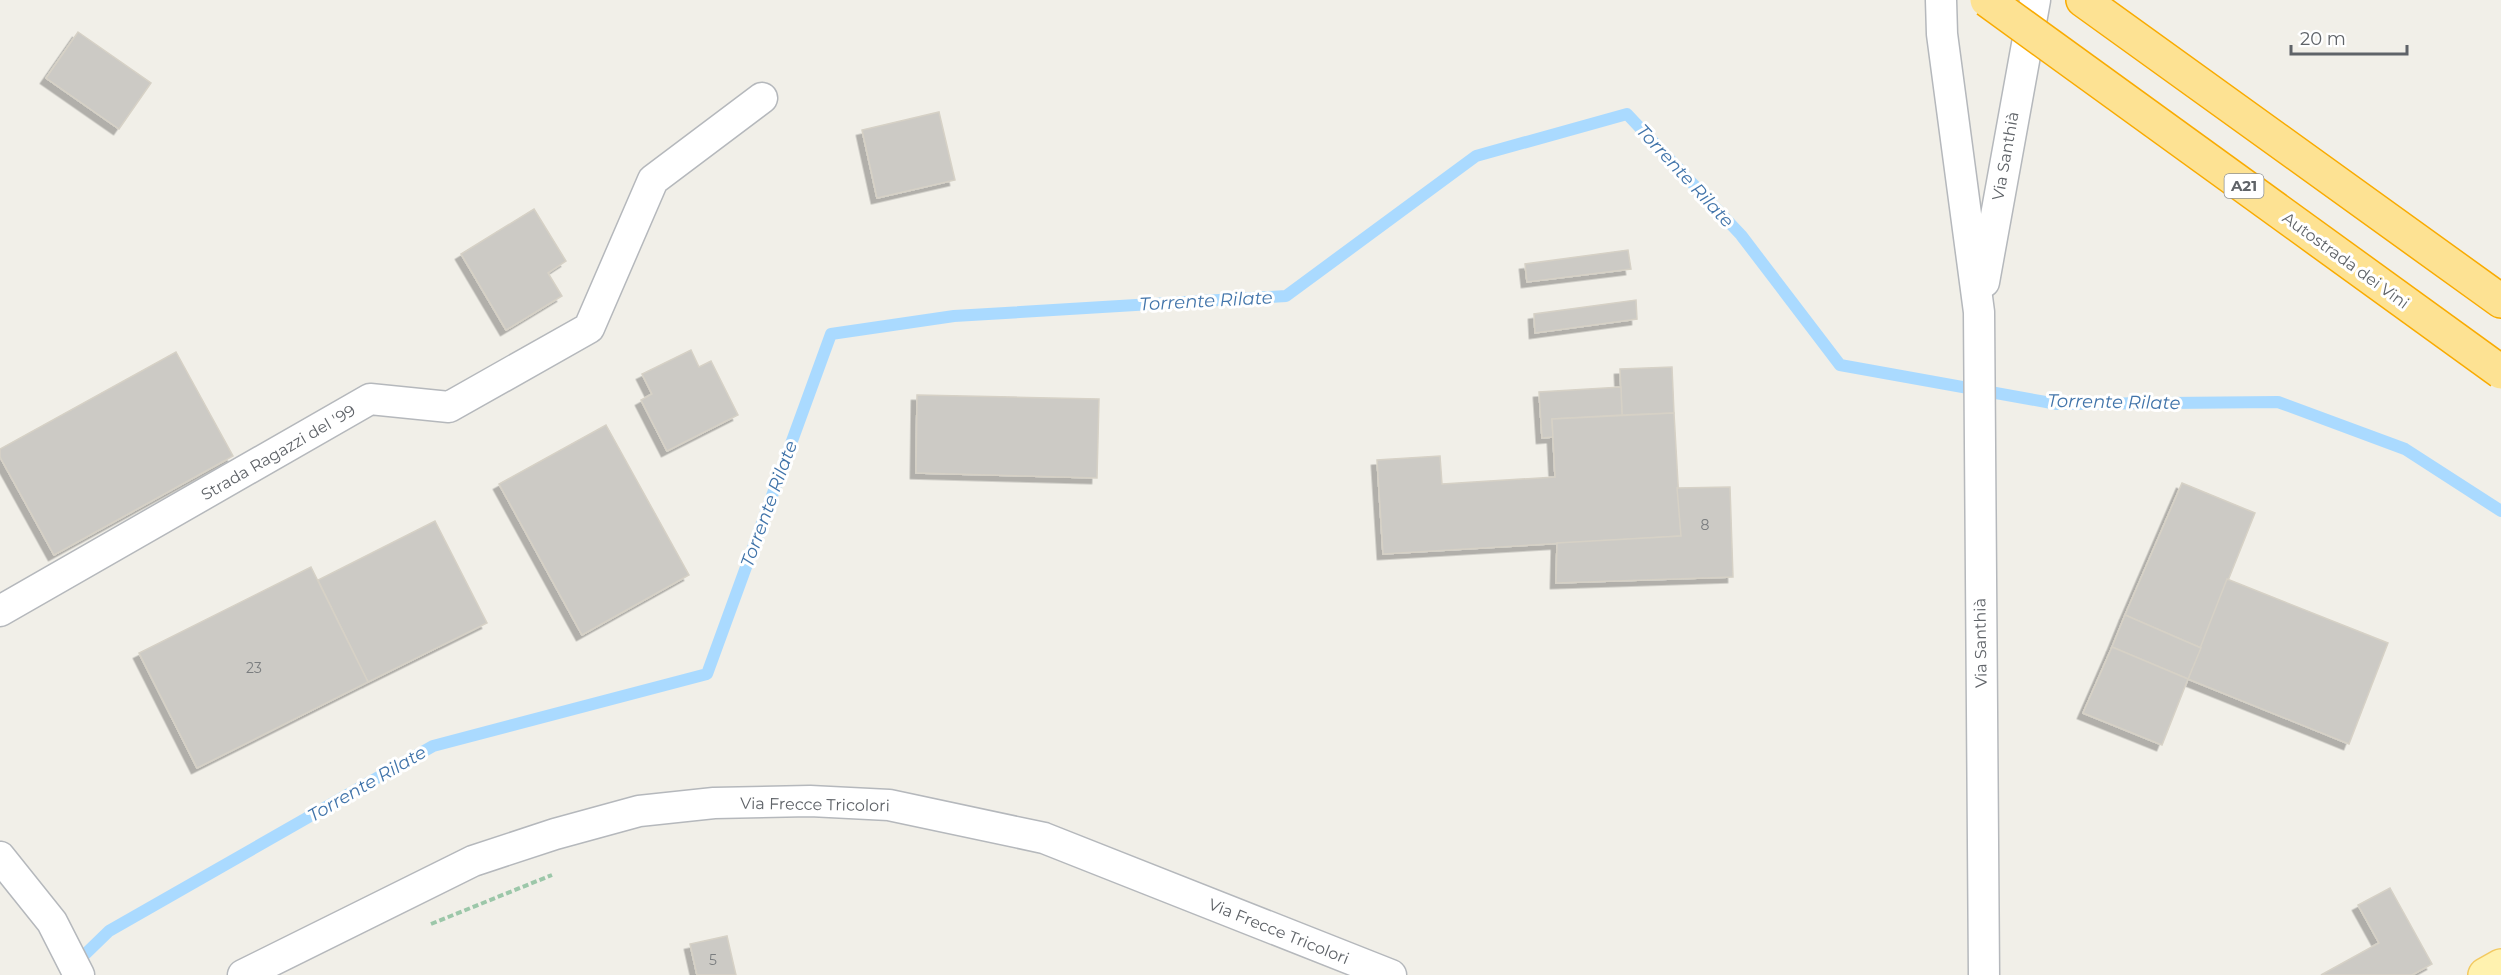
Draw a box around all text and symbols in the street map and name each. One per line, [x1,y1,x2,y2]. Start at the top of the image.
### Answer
scale bar [2291,18,2406,56]
text: 20 m [2300,28,2346,50]
street label: Via Santhià [1988,110,2023,202]
water label: Torrente Rilate [1632,120,1739,232]
road number: A21 [2224,174,2264,198]
street label: Autostrada dei Vini [2279,208,2413,313]
water label: Torrente Rilate [1139,287,1273,315]
water label: Torrente Rilate [2047,390,2181,414]
street label: Strada Ragazzi del '99 [198,401,359,504]
water label: Torrente Rilate [736,438,802,570]
house number: 8 [1701,516,1710,534]
street label: Via Santhià [1970,598,1991,688]
house number: 23 [246,659,262,677]
water label: Torrente Rilate [304,741,430,827]
street label: Via Frecce Tricolori [740,794,890,815]
street label: Via Frecce Tricolori [1206,895,1352,968]
house number: 5 [709,951,717,969]

